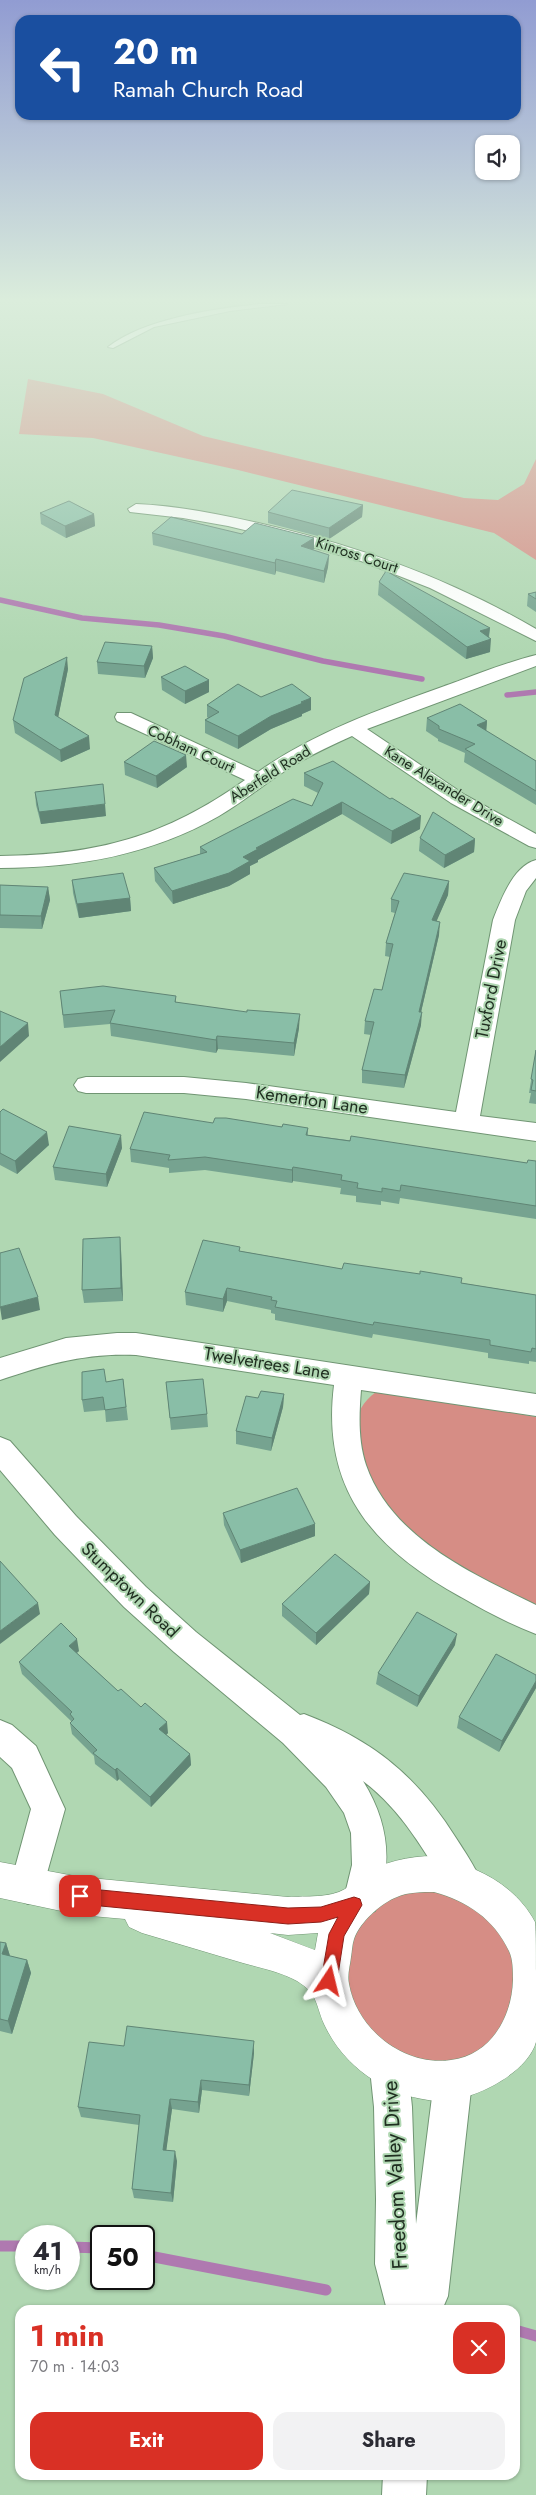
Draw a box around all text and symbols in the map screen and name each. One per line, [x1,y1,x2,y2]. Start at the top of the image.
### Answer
text: 20 m [113,27,198,77]
icon: left [30,35,95,100]
text: Ramah Church Road [113,73,303,105]
map controls [475,135,520,180]
button: sound [475,135,520,180]
street label: Kinross Court [313,531,401,579]
street label: Cobham Court [144,719,238,779]
street label: Aberfeld Road [225,740,315,808]
street label: Kane Alexander Drive [380,740,508,832]
street label: Tuxford Drive [469,937,513,1041]
street label: Kemerton Lane [254,1079,370,1121]
street label: Twelvetrees Lane [202,1340,332,1386]
street label: Stumptown Road [75,1536,185,1644]
pin [59,1875,101,1917]
icon: arrive [66,1882,94,1910]
position arrow [302,1954,354,2006]
street label: Freedom Valley Drive [375,2080,415,2270]
speed limit sign: 50 [90,2225,155,2290]
text: 41 [32,2233,63,2269]
text: km/h [34,2261,61,2279]
text: 1 min [30,2314,104,2357]
button: close [453,2322,505,2374]
text: 70 m · 14:03 [30,2355,119,2378]
button: Exit [30,2412,263,2470]
button: Share [273,2412,505,2470]

